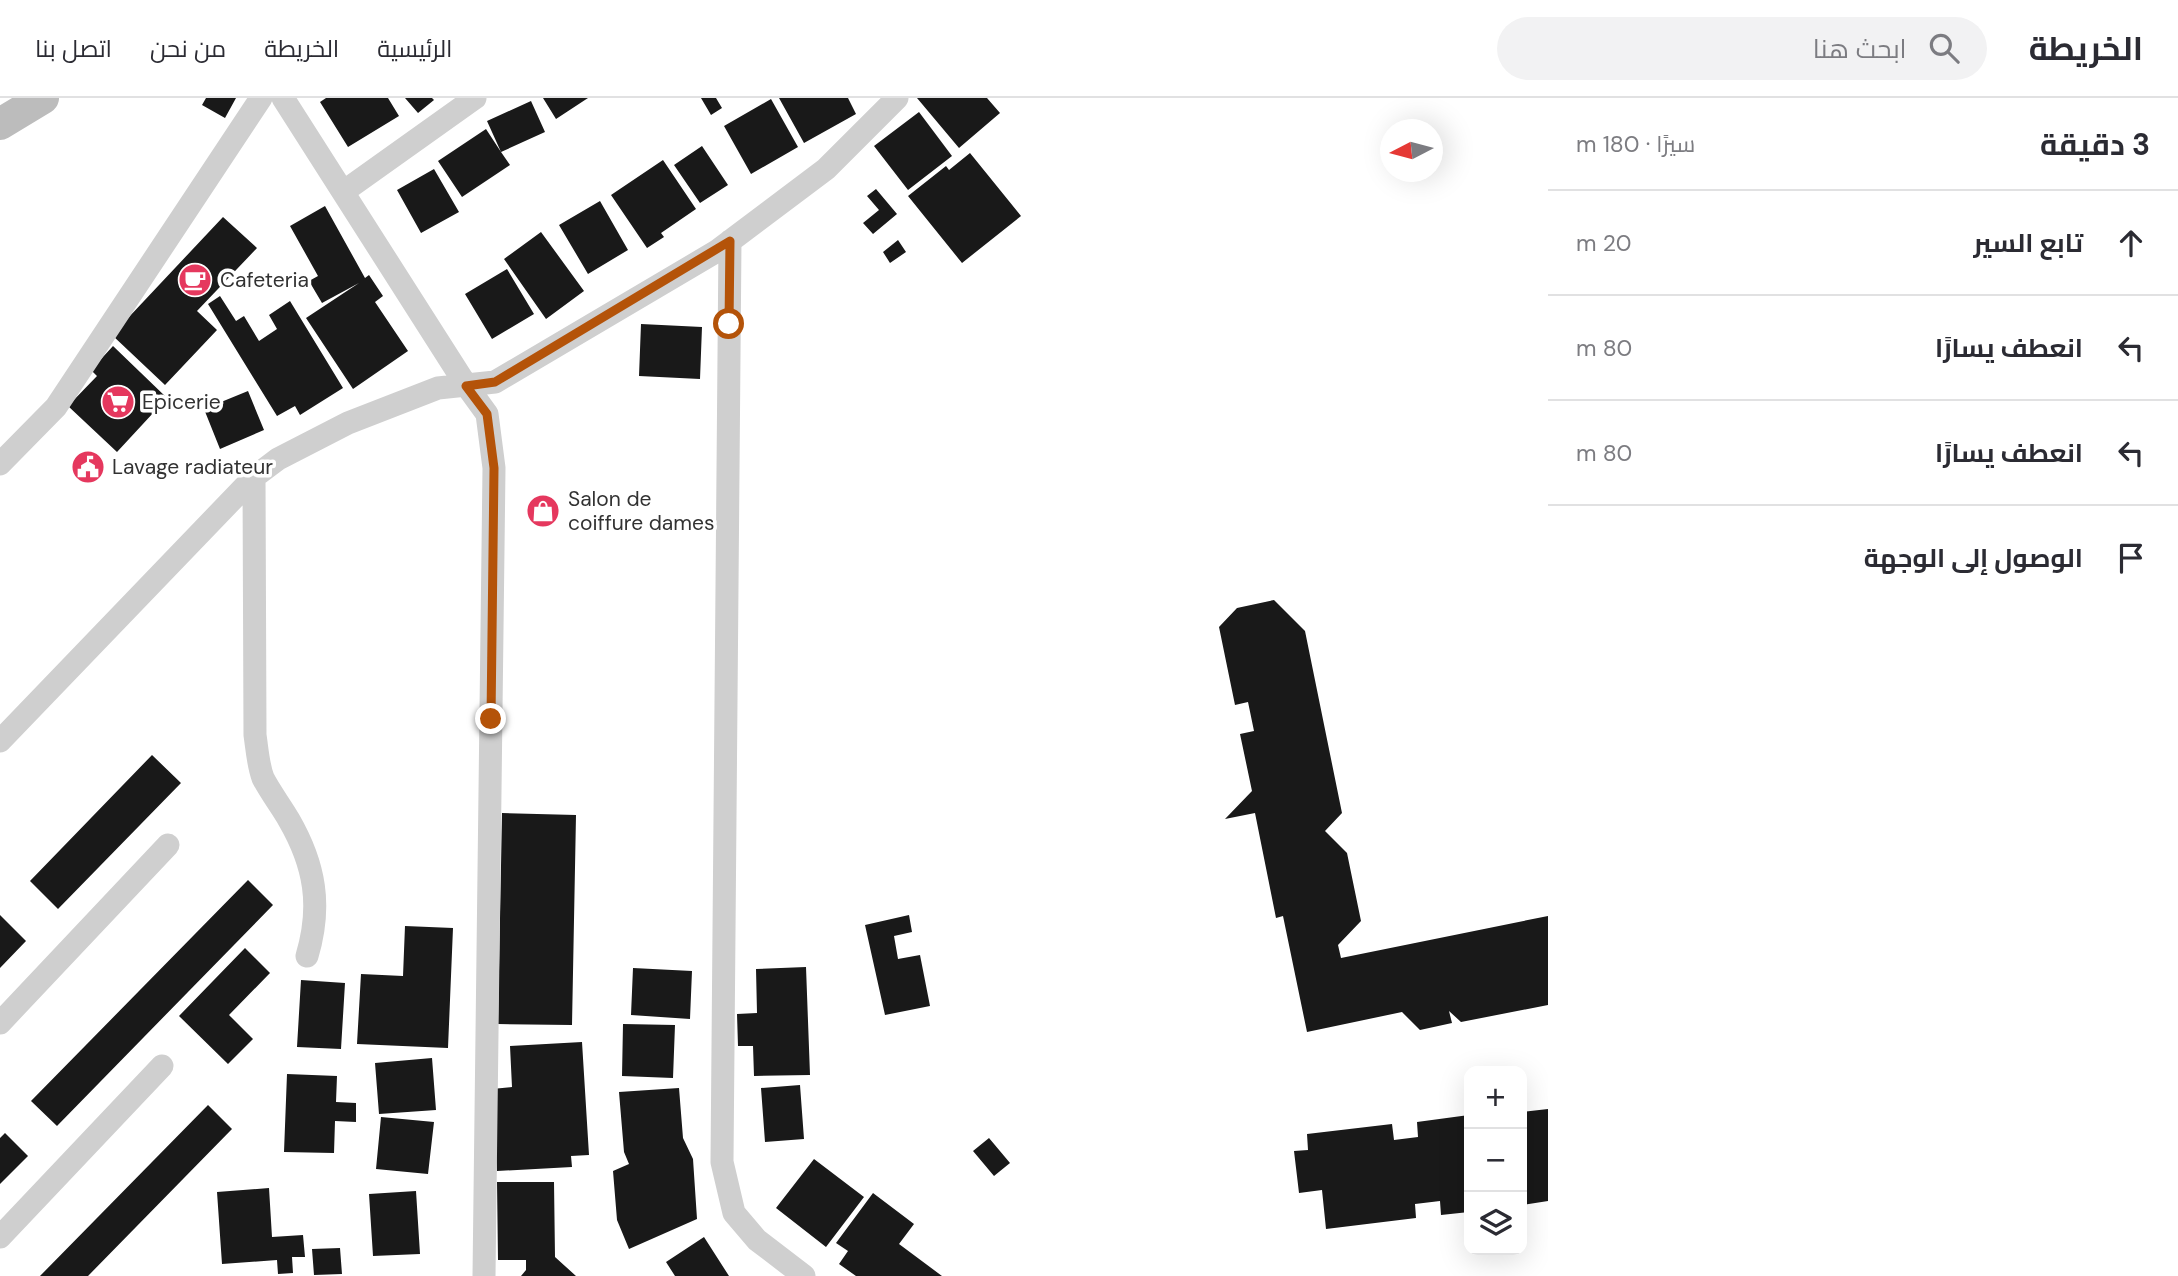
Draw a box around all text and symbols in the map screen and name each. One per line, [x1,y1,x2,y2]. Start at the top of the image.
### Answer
search box [1497,17,1987,80]
text: الخريطة [2029,27,2143,70]
icon: search [1925,29,1963,67]
text: ابحث هنا [1813,32,1907,66]
text: اتصل بنا [35,33,112,64]
text: من نحن [150,33,226,64]
text: الخريطة [264,33,339,64]
text: الرئيسية [377,33,452,64]
north arrow [1380,119,1443,182]
text: 3 دقيقة [2040,125,2150,164]
text: سيرًا · 180 m [1576,129,1695,159]
icon: ahead [2112,224,2150,262]
text: تابع السير [1974,226,2083,260]
text: 20 m [1576,228,1631,258]
cafe icon: Cafeteria [176,261,214,299]
place label: Cafeteria [220,266,309,294]
route start [713,308,744,339]
icon: left [2112,329,2150,367]
text: انعطف يسارًا [1935,331,2083,365]
text: 80 m [1576,333,1632,363]
supermarket icon: Epicerie [99,383,137,421]
place label: Epicerie [142,388,221,416]
icon: left [2112,434,2150,472]
text: انعطف يسارًا [1935,436,2083,470]
text: 80 m [1576,438,1632,468]
public building icon: Lavage radiateur [69,448,107,486]
place label: Lavage radiateur [112,453,273,481]
place label: Salon de coiffure dames [568,485,714,537]
shop icon: Salon de coiffure dames [524,492,562,530]
icon: arrive [2112,539,2150,577]
text: الوصول إلى الوجهة [1864,541,2083,575]
route end [475,703,506,734]
map controls [1464,1066,1527,1255]
button: + [1464,1066,1527,1129]
button: − [1464,1129,1527,1192]
button: layers [1464,1192,1527,1255]

